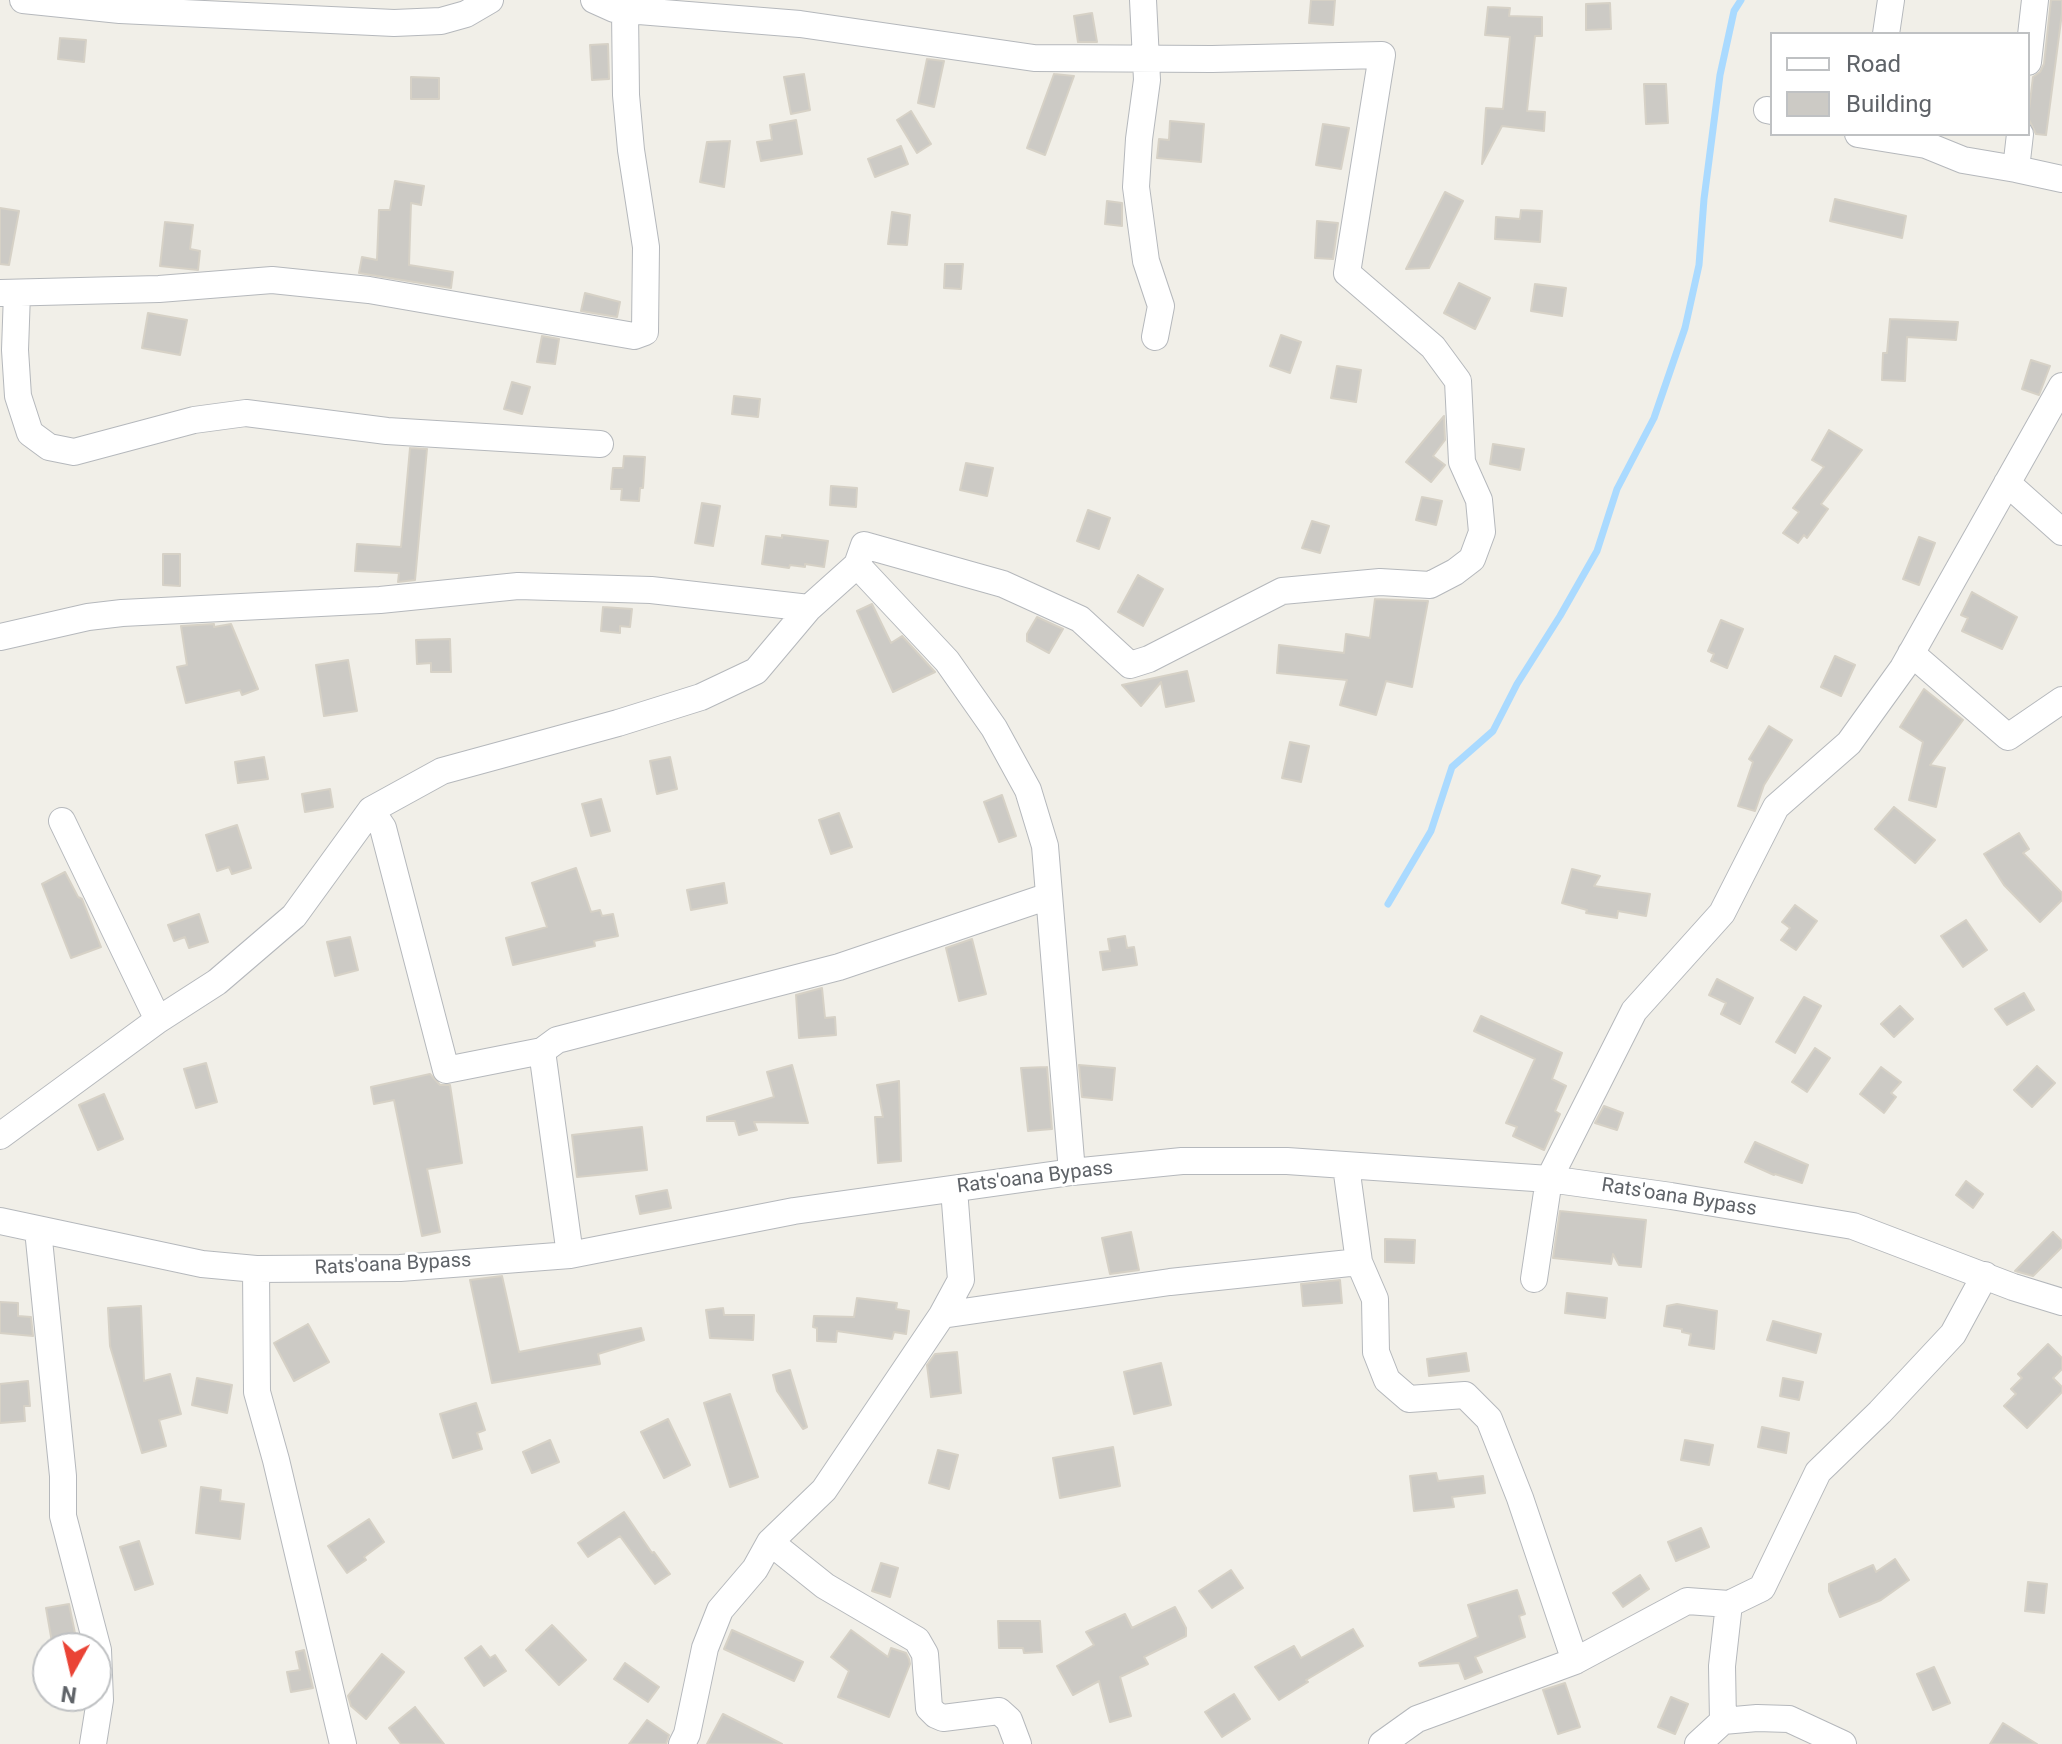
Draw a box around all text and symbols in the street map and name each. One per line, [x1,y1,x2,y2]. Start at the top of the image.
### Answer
legend [1770,32,2030,136]
text: Road [1846,50,1901,78]
text: Building [1846,90,1932,118]
street label: Rats'oana Bypass [956,1157,1114,1199]
street label: Rats'oana Bypass [1600,1174,1758,1222]
street label: Rats'oana Bypass [314,1249,472,1281]
north arrow [32,1632,112,1712]
text: N [59,1681,78,1708]

